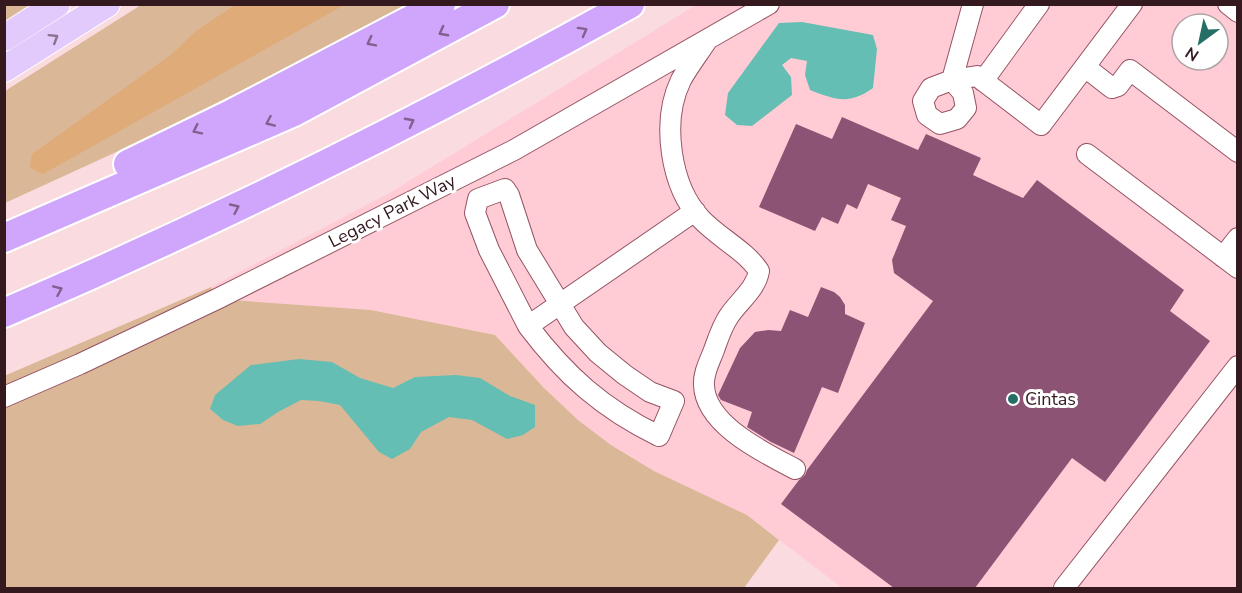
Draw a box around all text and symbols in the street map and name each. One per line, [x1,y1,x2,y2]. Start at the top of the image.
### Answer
north arrow [1170,12,1230,72]
one-way arrow [439,25,449,36]
one-way arrow [576,27,587,38]
one-way arrow [47,34,58,45]
one-way arrow [367,35,377,46]
text: N [1181,41,1203,66]
one-way arrow [266,115,277,127]
one-way arrow [404,117,415,129]
one-way arrow [193,123,204,135]
street label: Legacy Park Way [324,168,460,253]
one-way arrow [229,203,240,215]
one-way arrow [52,285,63,297]
place label: Cintas [1025,387,1076,411]
marker: Cintas [1006,392,1020,406]

